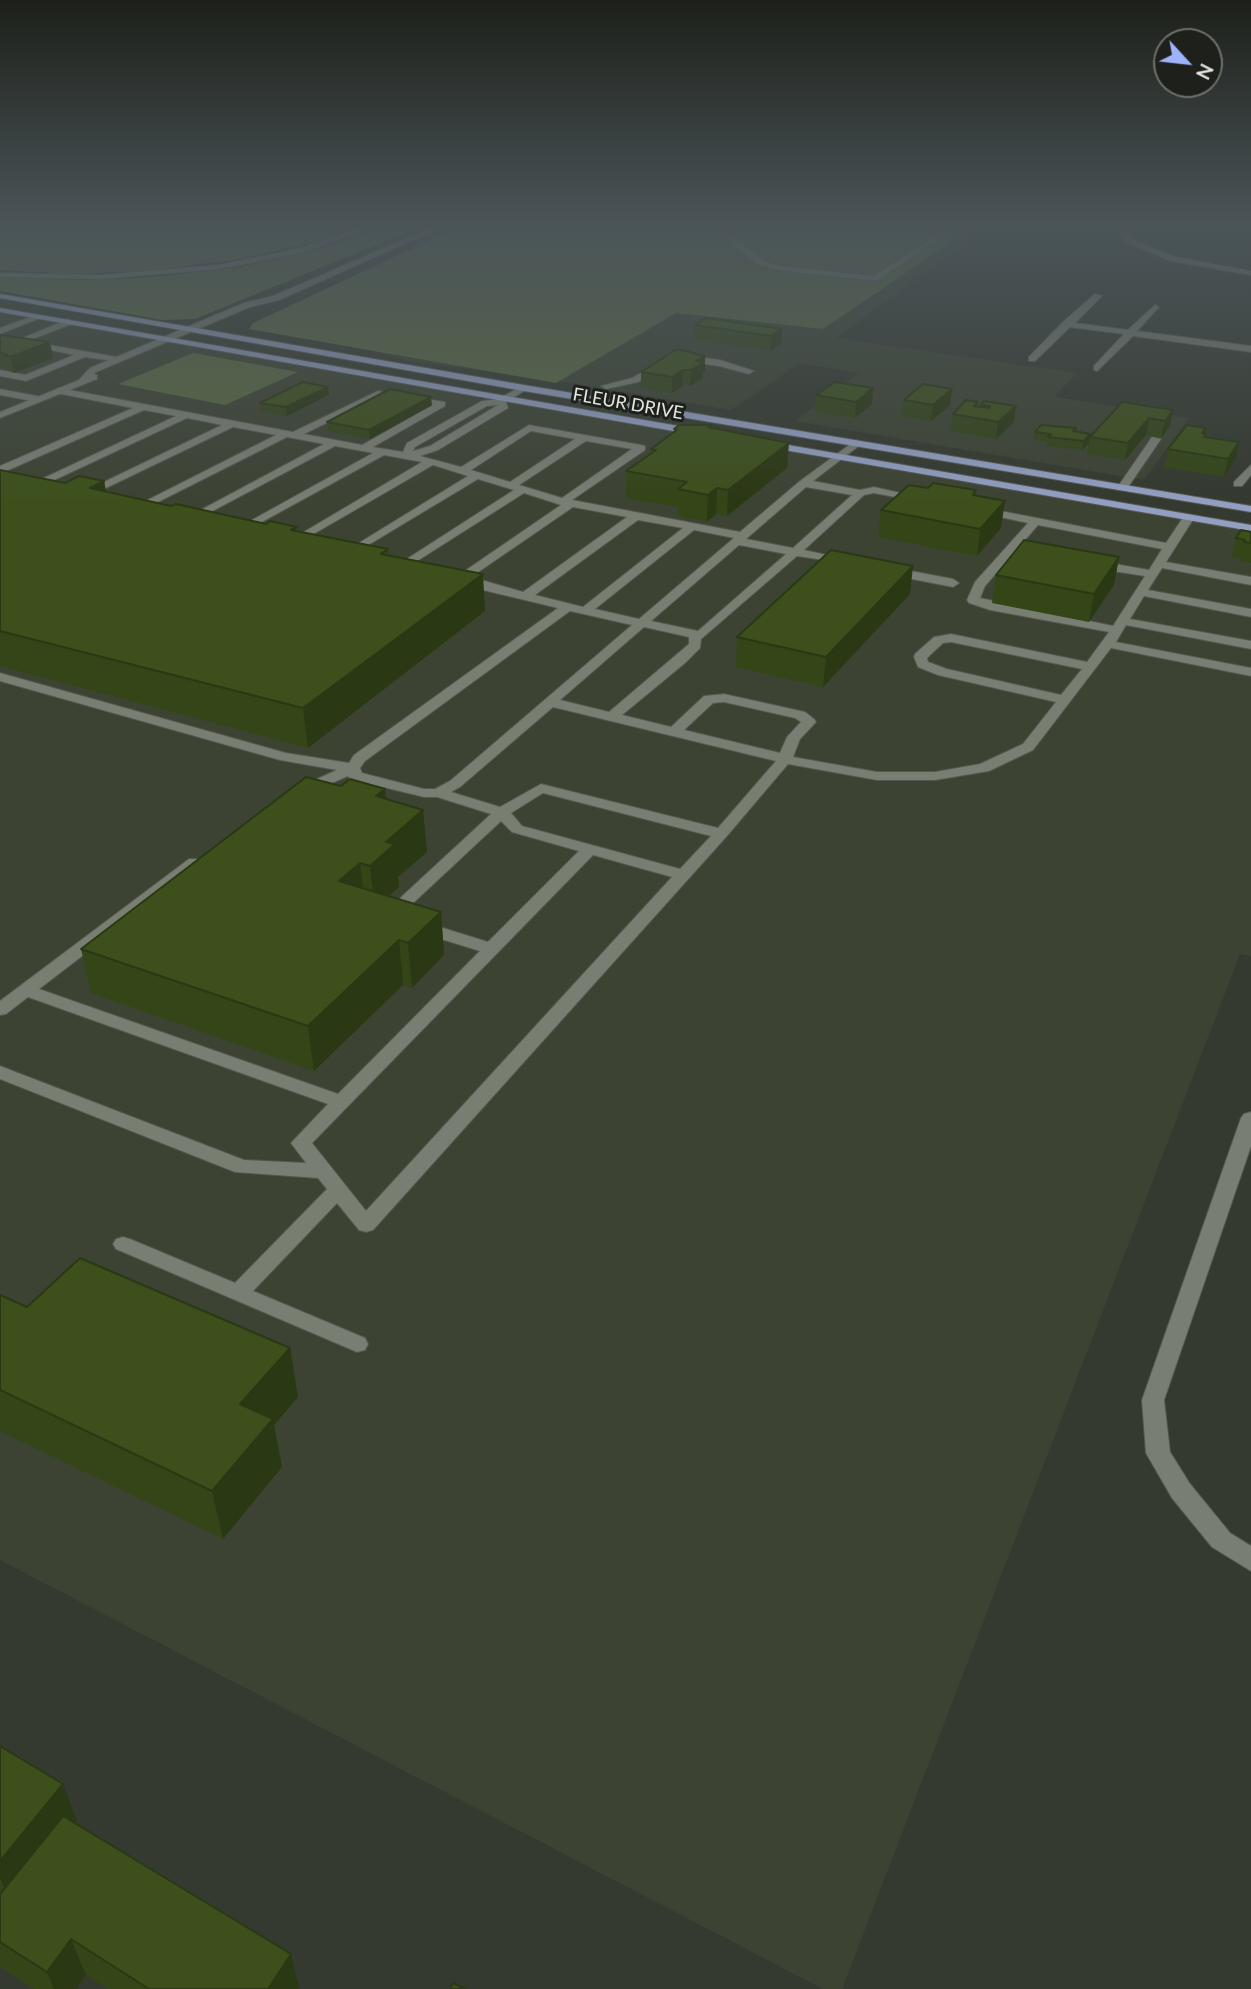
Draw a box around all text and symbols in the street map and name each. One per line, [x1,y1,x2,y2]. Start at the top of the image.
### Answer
north arrow [1153,28,1223,98]
text: N [1192,60,1219,84]
street label: FLEUR DRIVE [571,384,685,424]

